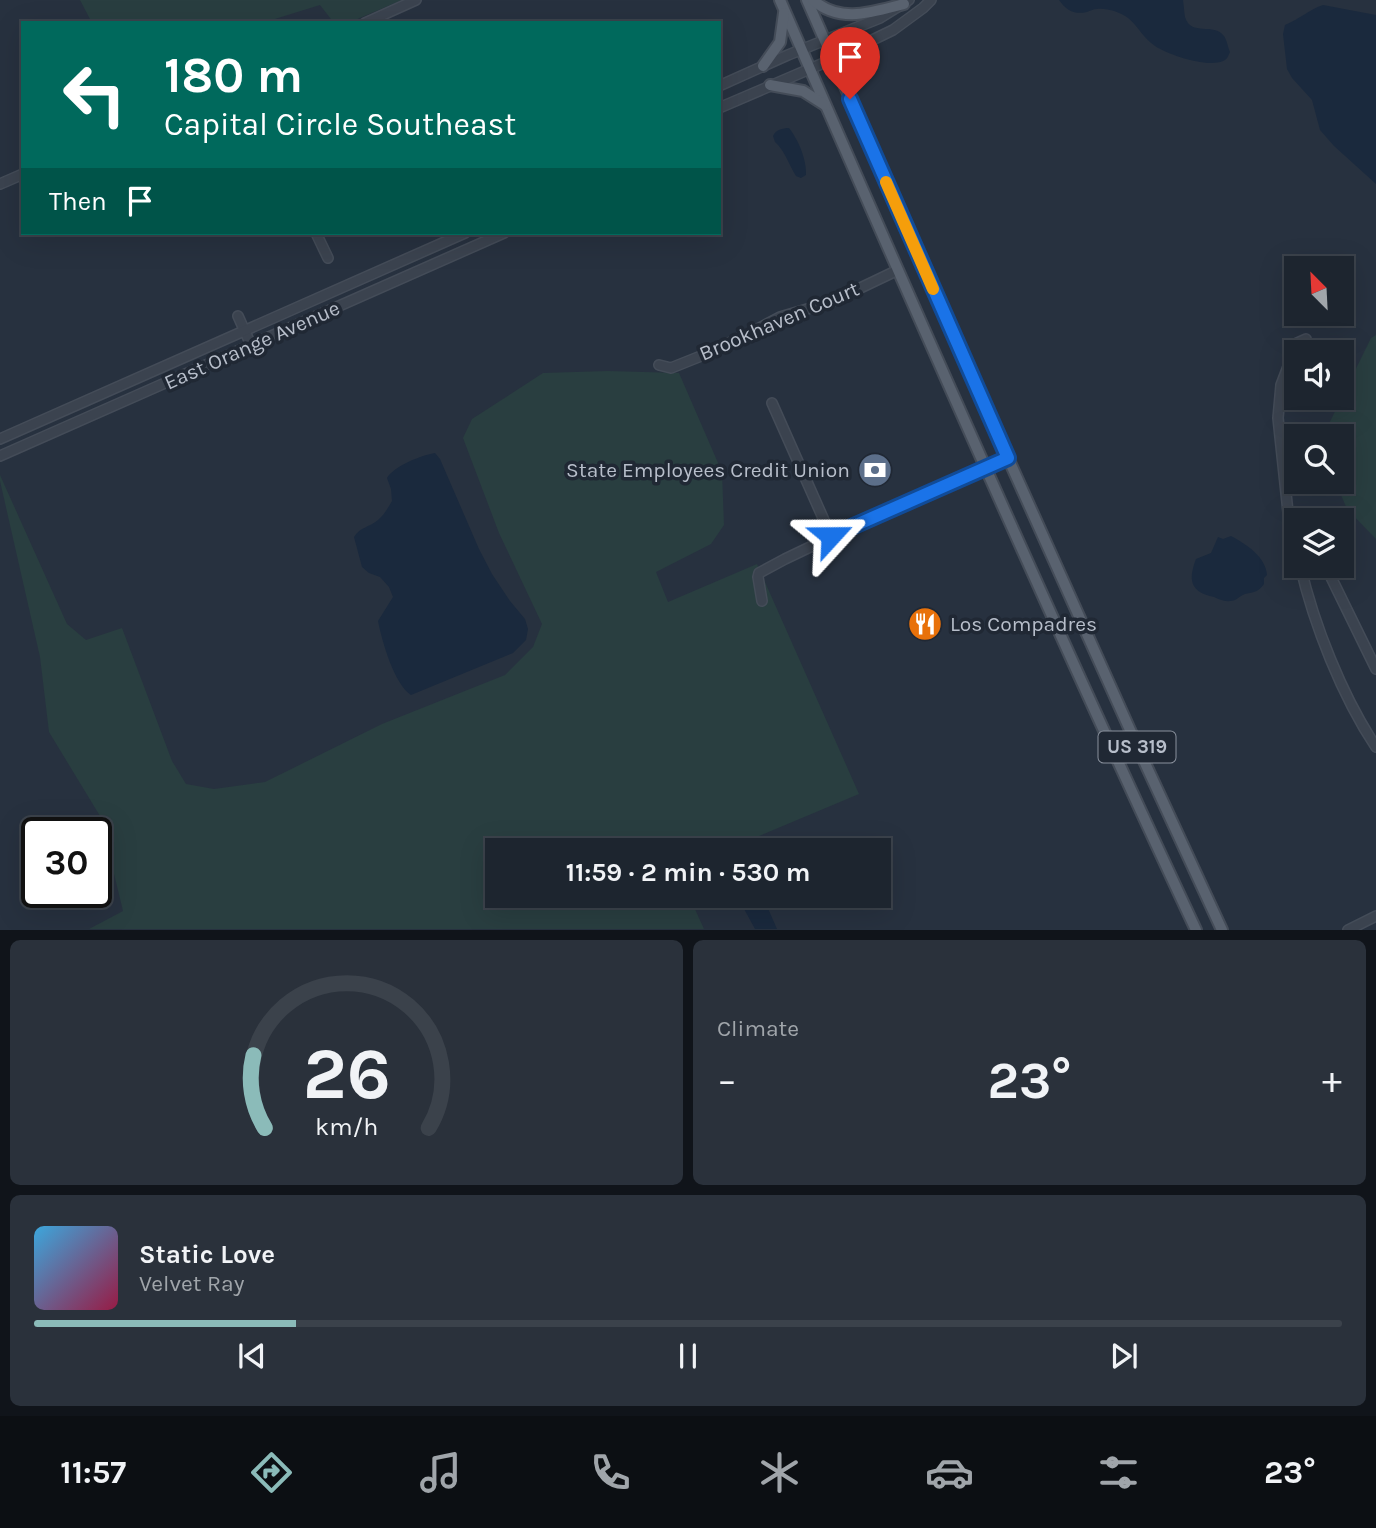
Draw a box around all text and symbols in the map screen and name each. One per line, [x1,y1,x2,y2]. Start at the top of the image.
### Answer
pin [820,27,880,99]
icon: arrive [831,38,869,76]
text: 180 m [164,47,303,104]
icon: left [49,49,140,140]
text: Capital Circle Southeast [164,106,516,143]
icon: arrive [121,182,159,220]
text: Then [49,186,107,217]
north arrow [1284,256,1354,326]
map controls [1284,256,1354,578]
street label: Brookhaven Court [696,276,863,365]
street label: East Orange Avenue [161,296,343,394]
button: sound [1284,340,1354,410]
button: search [1284,424,1354,494]
bank icon: State Employees Credit Union [856,451,894,489]
place label: State Employees Credit Union [566,458,850,482]
position arrow [794,499,868,573]
button: layers [1284,508,1354,578]
restaurant icon: Los Compadres [906,605,944,643]
place label: Los Compadres [950,612,1097,636]
road number: US 319 [1098,732,1176,762]
speed limit sign: 30 [21,817,112,908]
text: 11:59 · 2 min · 530 m [566,857,810,888]
text: Climate [717,1015,799,1042]
text: 26 [302,1032,391,1117]
text: 23° [987,1050,1072,1111]
text: − [717,1058,737,1103]
text: + [1322,1058,1342,1103]
text: km/h [315,1112,378,1141]
text: Static Love [139,1239,275,1270]
text: Velvet Ray [139,1270,244,1297]
icon: previous [233,1337,271,1375]
icon: pause [669,1337,707,1375]
icon: next [1105,1337,1143,1375]
icon: directions [247,1448,296,1497]
icon: music [416,1448,465,1497]
icon: phone [586,1448,635,1497]
icon: climate [755,1448,804,1497]
icon: car [925,1448,974,1497]
icon: filters [1094,1448,1143,1497]
text: 11:57 [60,1454,126,1491]
text: 23° [1264,1454,1316,1491]

